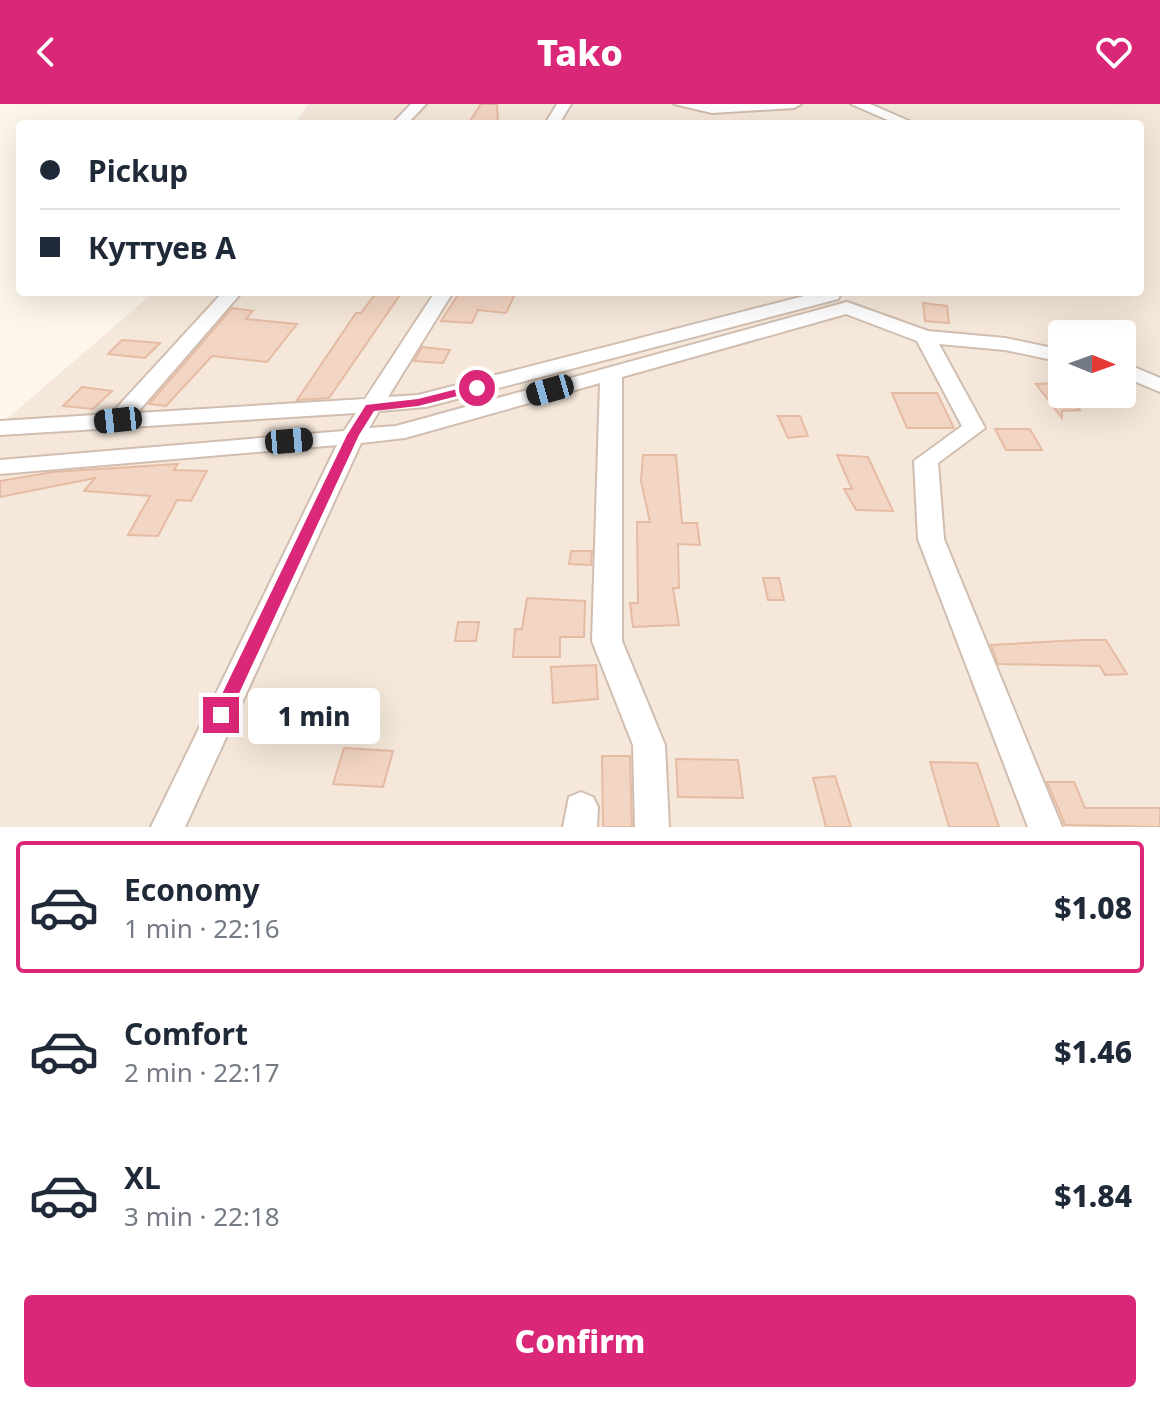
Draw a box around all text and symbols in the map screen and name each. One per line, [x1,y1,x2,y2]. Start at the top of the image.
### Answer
text: Tako [537,28,623,77]
icon: back [24,30,68,74]
icon: heart [1092,30,1136,74]
text: Pickup [88,150,188,191]
text: Куттуев А [88,227,236,268]
north arrow [1048,320,1136,408]
map controls [1048,320,1136,408]
route start [459,370,495,406]
car [524,372,576,408]
car [93,406,143,434]
car [264,427,314,455]
callout: 1 min [249,687,381,743]
route end [203,697,239,733]
text: 1 min [278,698,350,734]
text: Economy [124,869,260,910]
icon: car [28,871,100,943]
text: $1.08 [1054,887,1132,928]
text: 1 min · 22:16 [124,910,280,946]
text: Comfort [124,1013,248,1054]
icon: car [28,1015,100,1087]
text: $1.46 [1054,1031,1132,1072]
text: 2 min · 22:17 [124,1054,280,1090]
text: XL [124,1157,161,1198]
icon: car [28,1159,100,1231]
text: $1.84 [1054,1175,1132,1216]
text: 3 min · 22:18 [124,1198,280,1234]
button: Confirm [24,1295,1136,1387]

